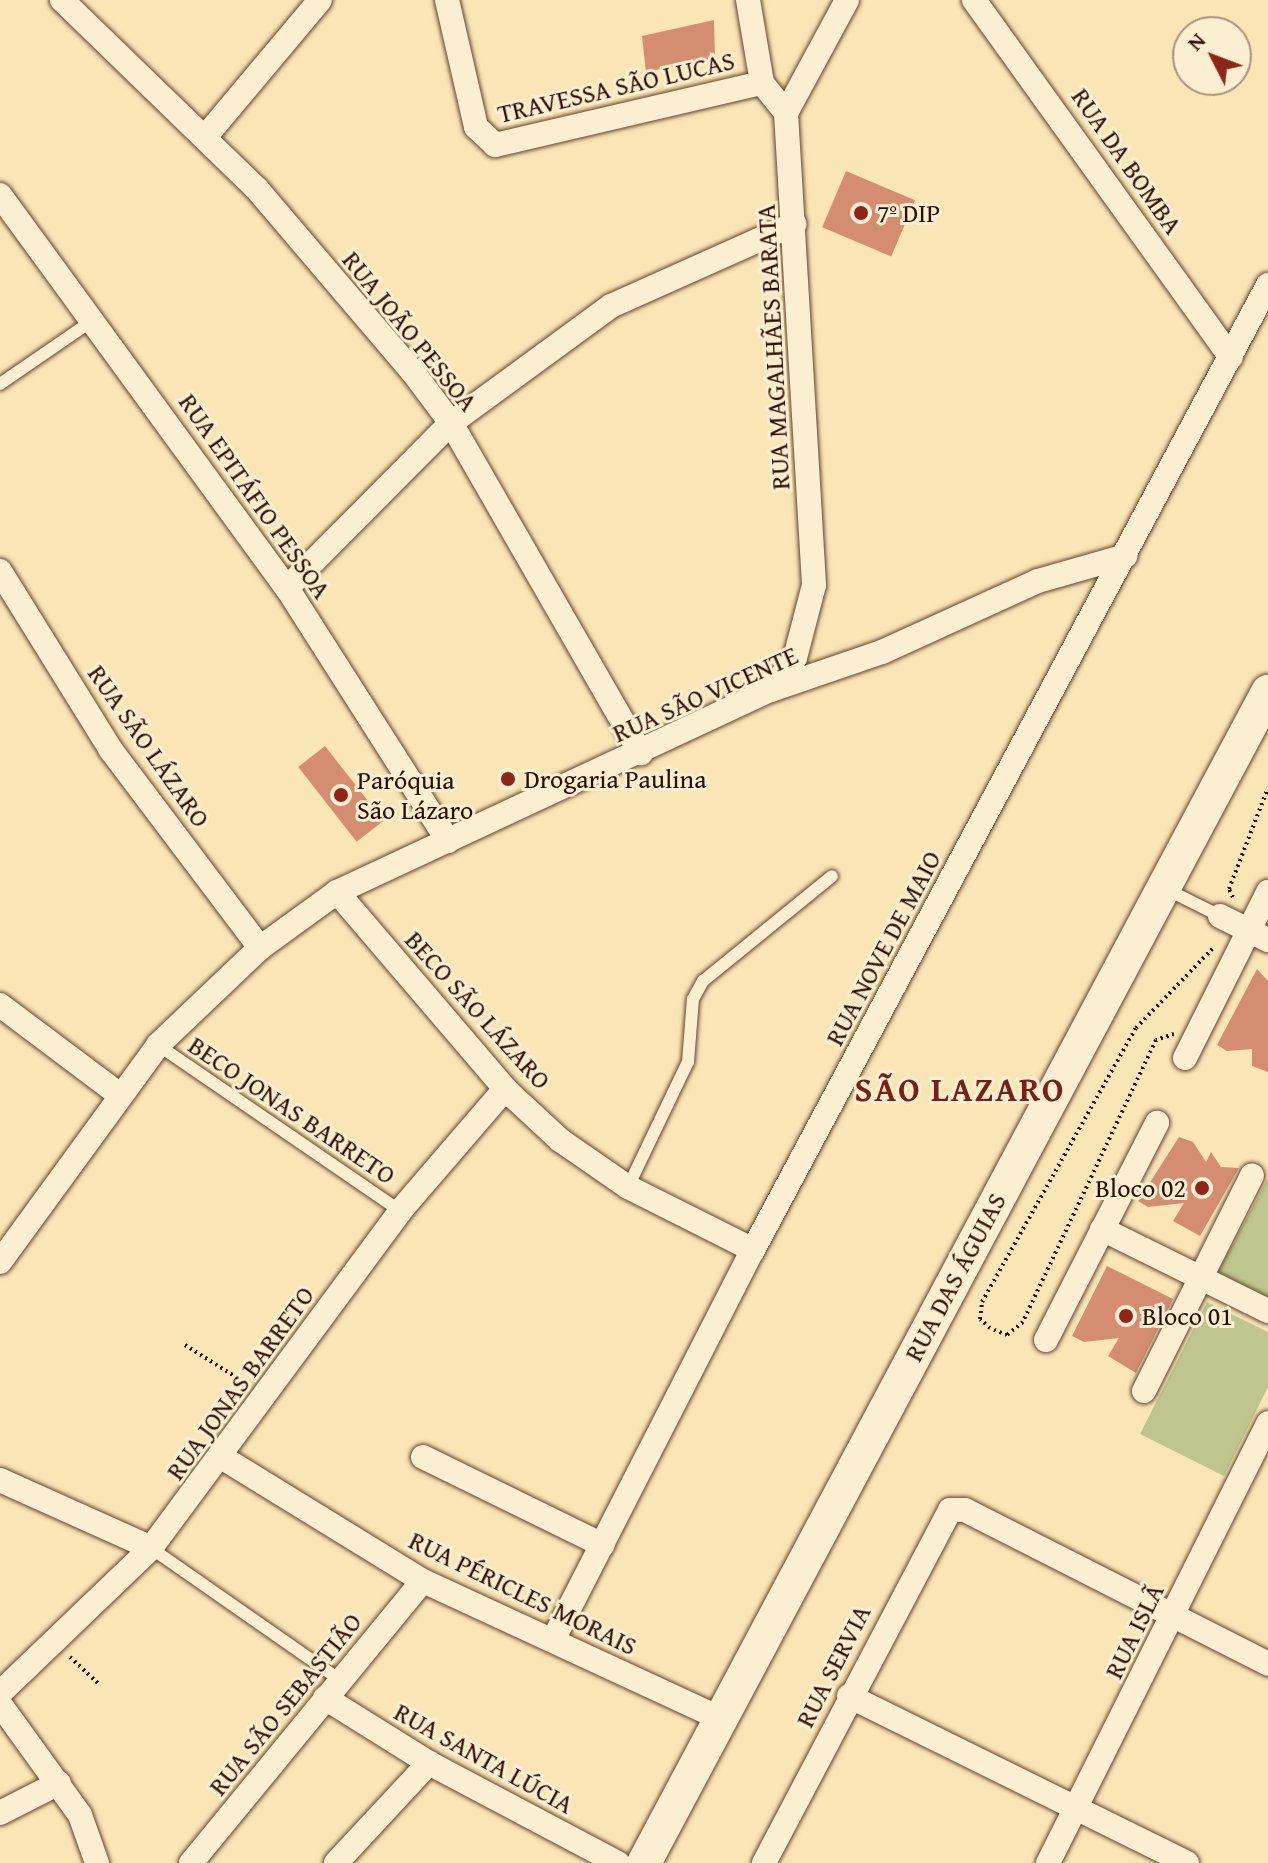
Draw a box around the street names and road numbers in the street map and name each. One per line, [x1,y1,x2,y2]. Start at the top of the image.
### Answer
street label: TRAVESSA SÃO LUCAS [495,45,737,129]
street label: RUA DA BOMBA [1065,82,1189,240]
street label: RUA MAGALHÃES BARATA [750,203,796,491]
street label: RUA JOÃO PESSOA [336,245,484,417]
street label: RUA EPITÁFIO PESSOA [172,387,338,605]
street label: RUA SÃO VICENTE [608,639,802,749]
street label: RUA SÃO LÁZARO [81,659,217,833]
street label: RUA NOVE DE MAIO [819,845,947,1051]
street label: BECO SÃO LÁZARO [399,924,557,1096]
street label: BECO JONAS BARRETO [183,1029,401,1191]
street label: RUA DAS ÁGUIAS [898,1187,1012,1367]
street label: RUA JONAS BARRETO [159,1280,321,1486]
street label: RUA PÉRICLES MORAIS [404,1524,642,1662]
street label: RUA ISLÃ [1098,1579,1170,1683]
street label: RUA SERVIA [789,1600,877,1732]
street label: RUA SÃO SEBASTIÃO [202,1607,368,1801]
street label: RUA SANTA LÚCIA [389,1696,579,1820]

